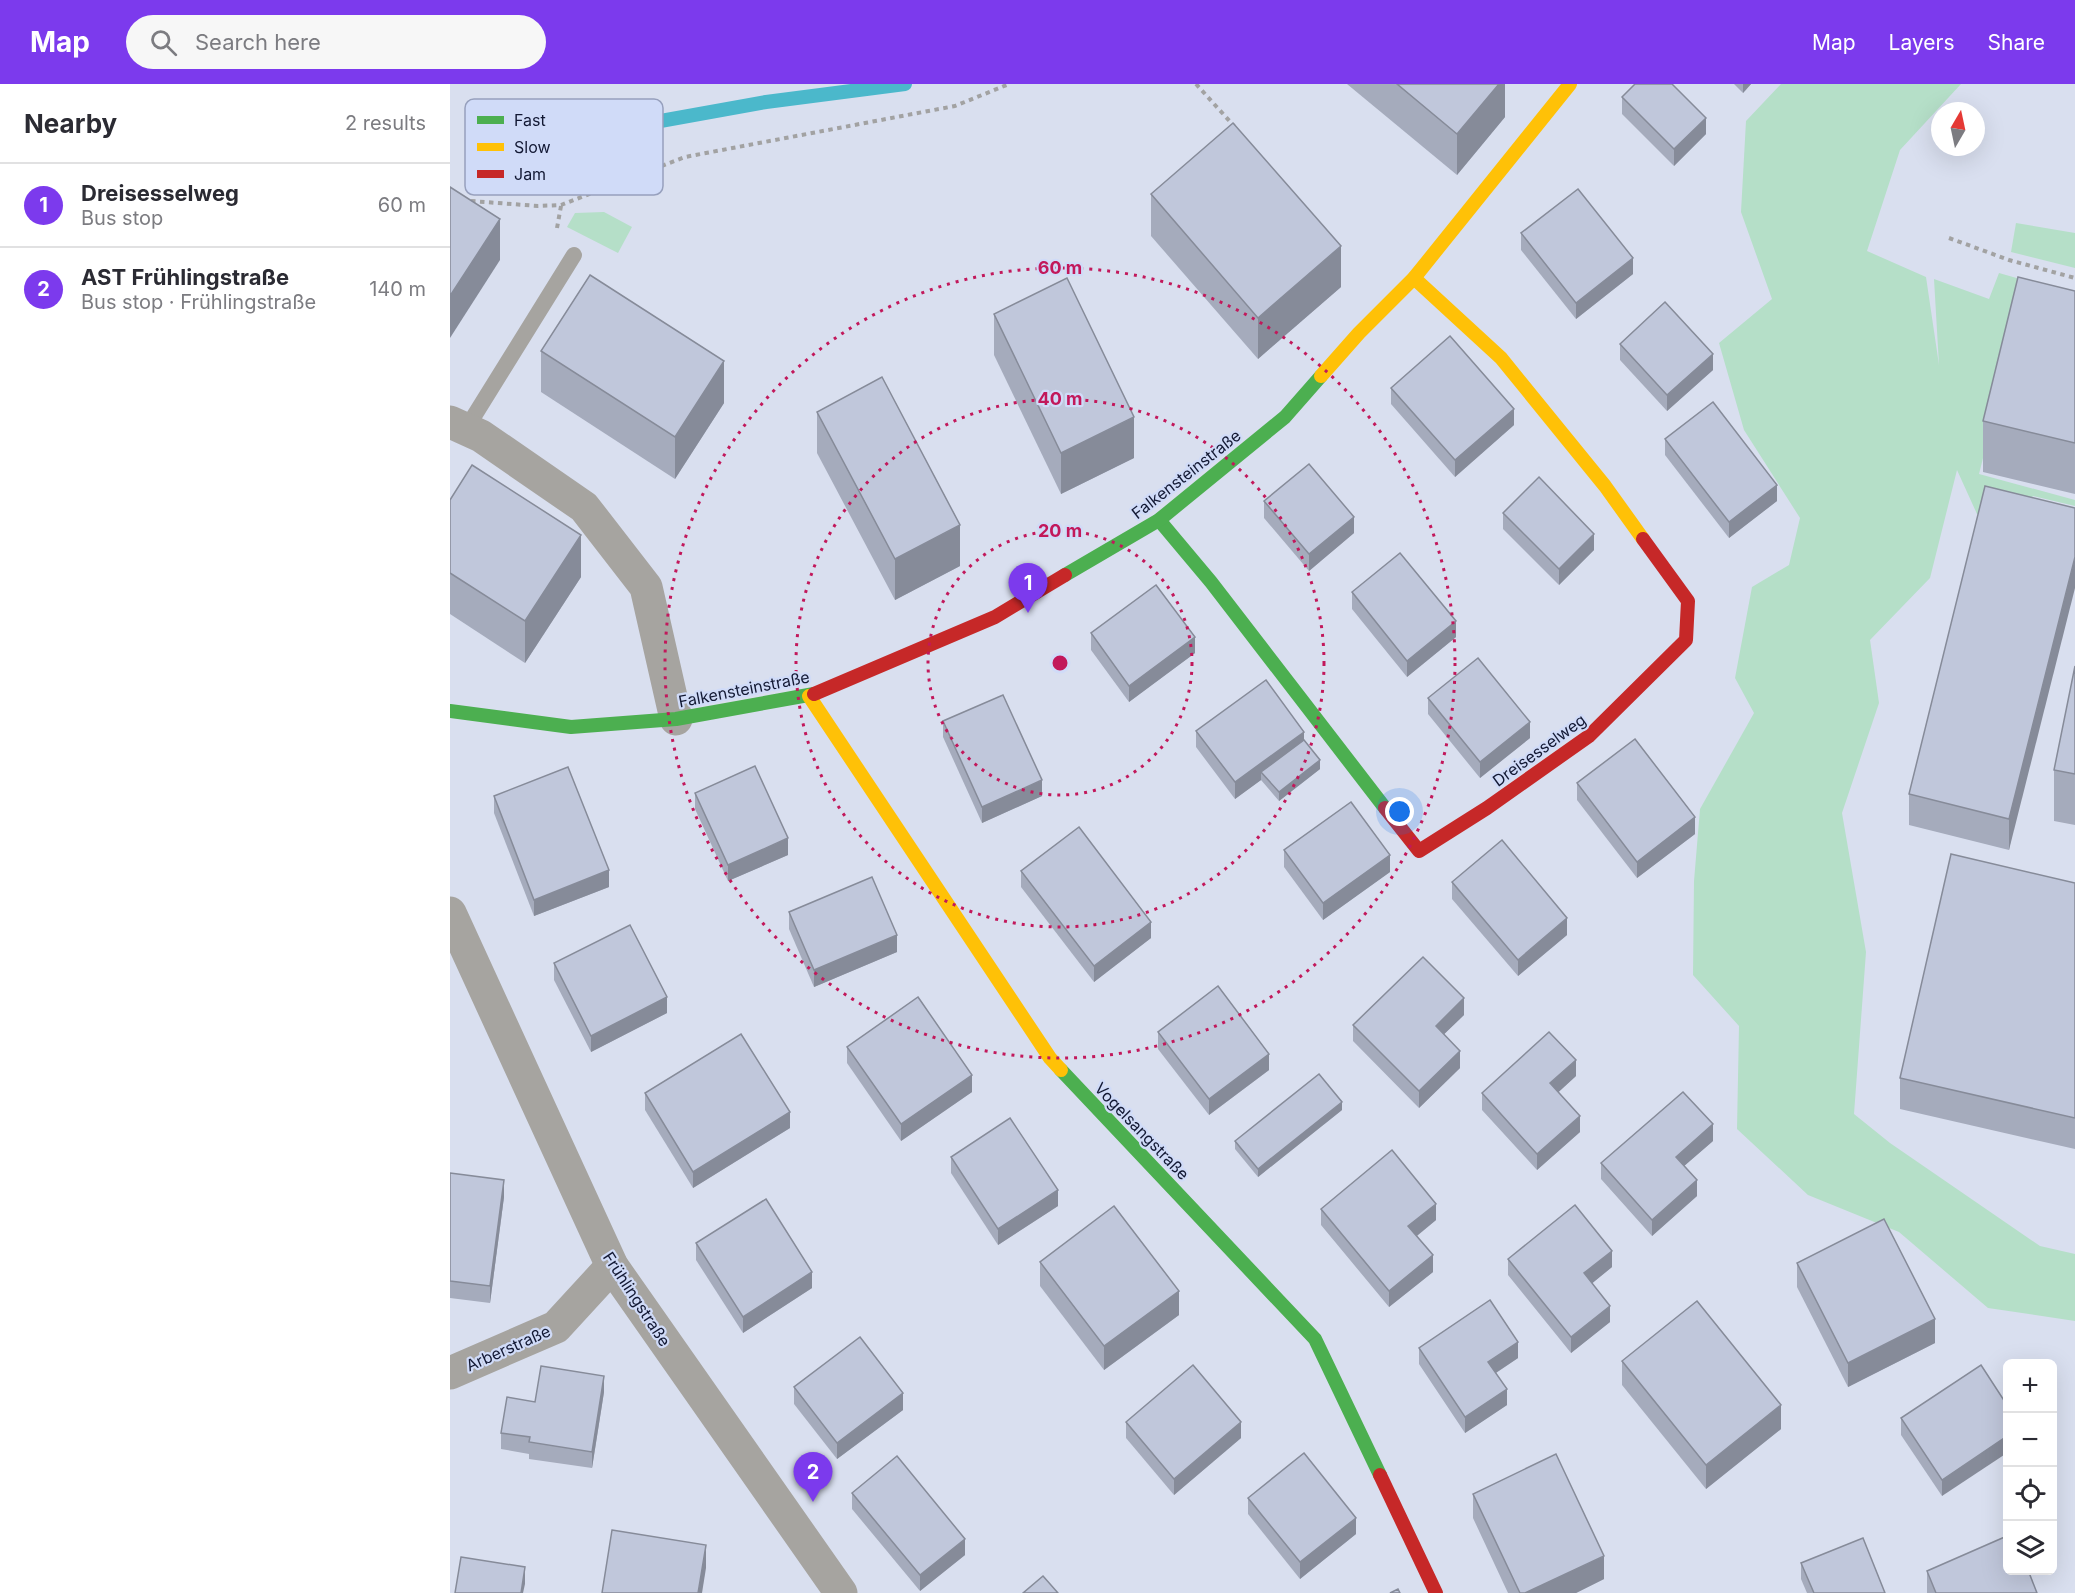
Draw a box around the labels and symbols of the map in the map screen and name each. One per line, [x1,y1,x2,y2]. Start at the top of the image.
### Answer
legend [465,99,663,195]
north arrow [1931,102,1985,156]
text: Fast [514,110,546,130]
text: Slow [514,137,551,157]
text: Jam [514,164,546,184]
text: 60 m [1038,257,1082,278]
text: 40 m [1038,388,1083,409]
street label: Falkensteinstraße [1127,425,1245,523]
text: 20 m [1038,520,1082,541]
pin: 1 [1008,564,1048,613]
centre of rings [1050,653,1070,673]
street label: Falkensteinstraße [677,666,811,712]
street label: Dreisesselweg [1488,709,1590,791]
your location [1385,797,1414,826]
street label: Vogelsangstraße [1091,1078,1193,1184]
street label: Frühlingstraße [599,1248,675,1350]
street label: Arberstraße [463,1320,553,1376]
pin: 2 [794,1452,832,1502]

